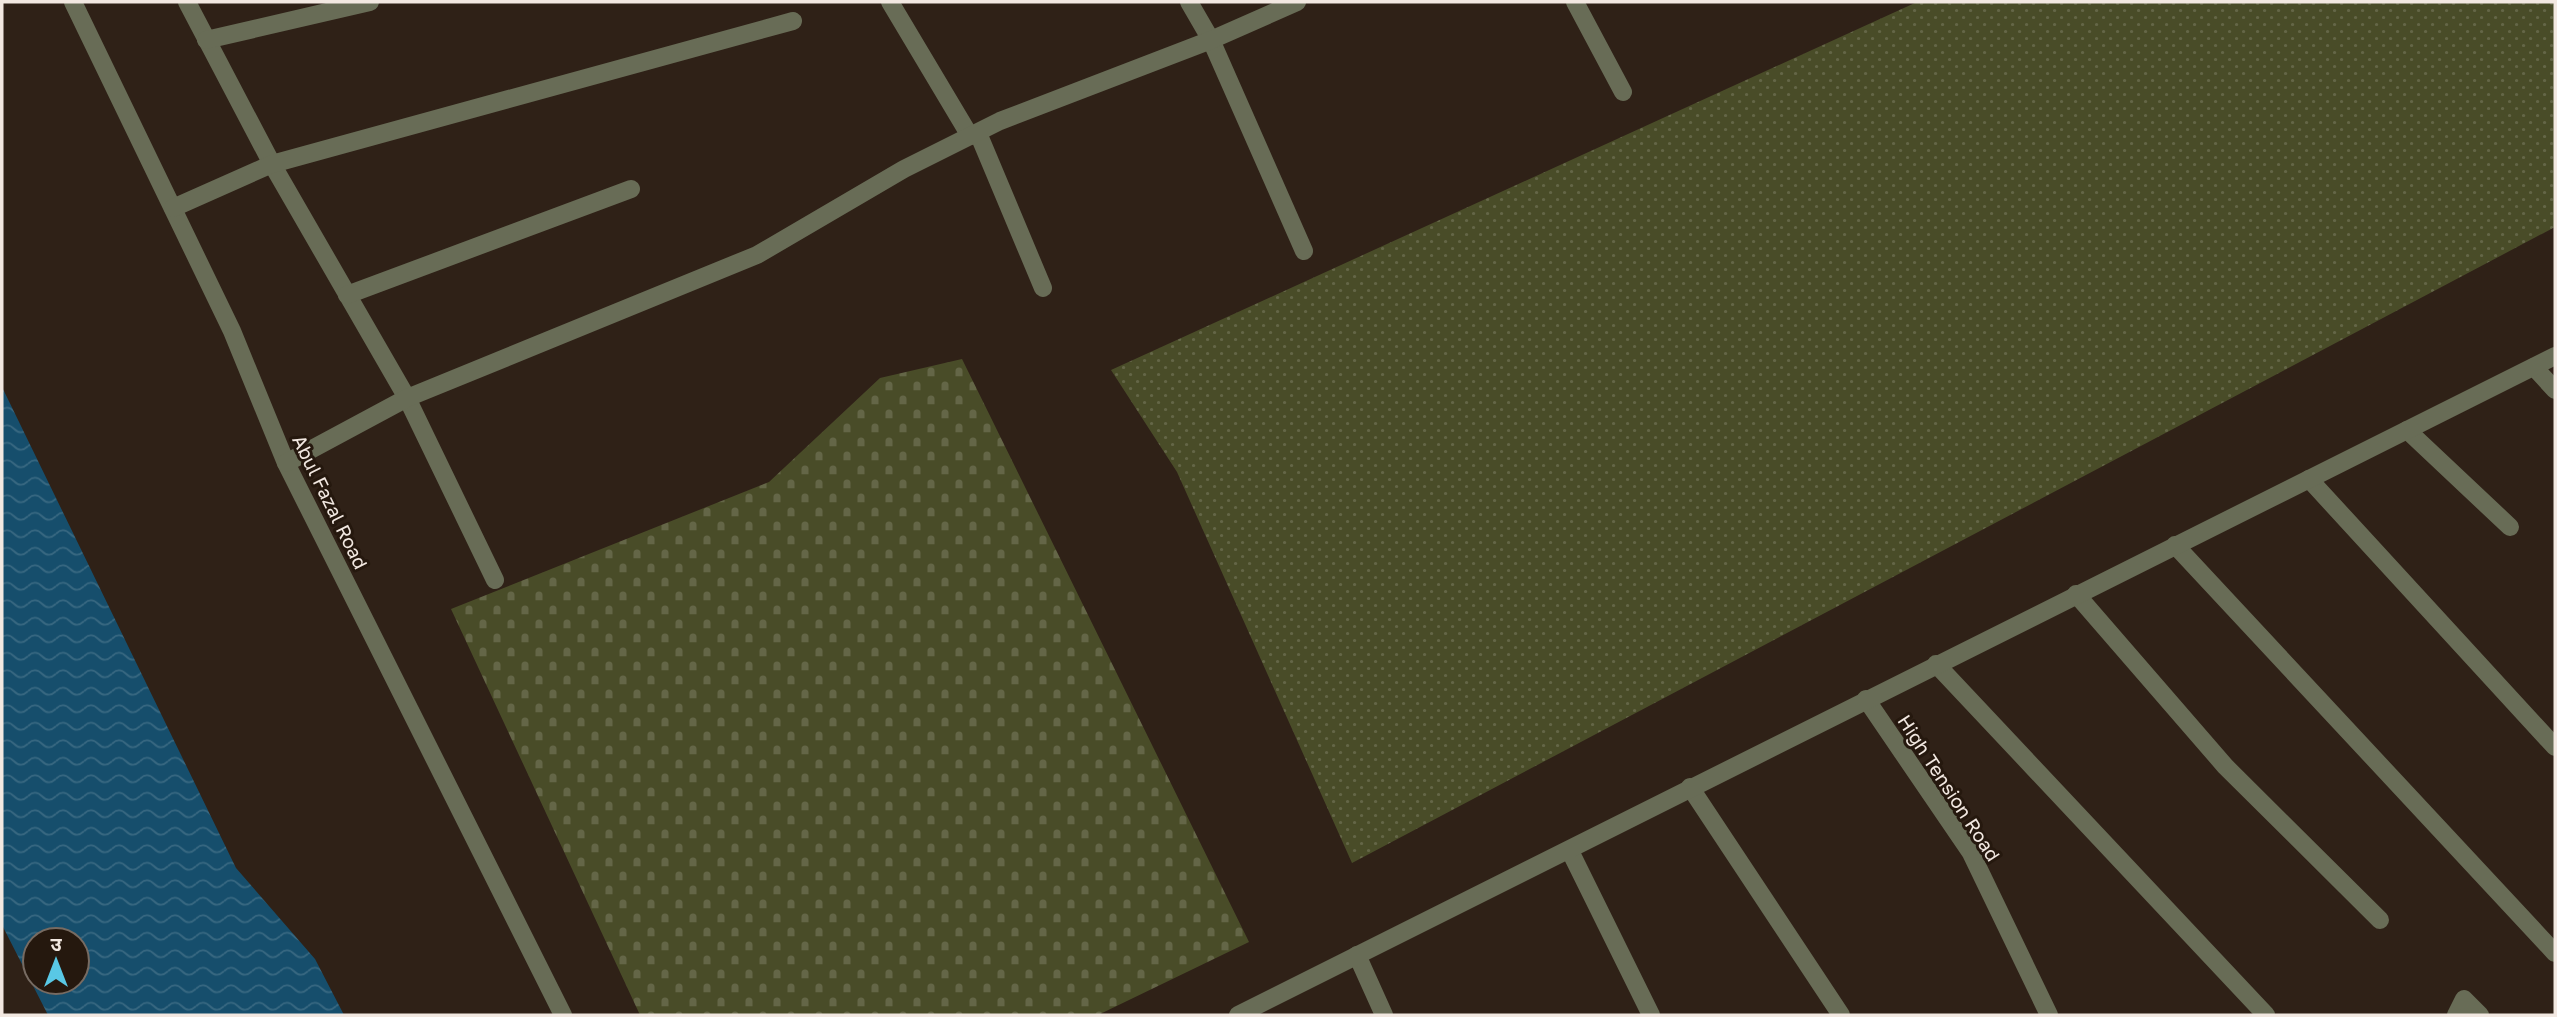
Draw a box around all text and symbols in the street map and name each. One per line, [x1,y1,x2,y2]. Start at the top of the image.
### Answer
street label: Abul Fazal Road [288,431,373,573]
street label: High Tension Road [1893,710,2005,865]
north arrow [21,926,91,996]
text: उ [50,932,62,955]

